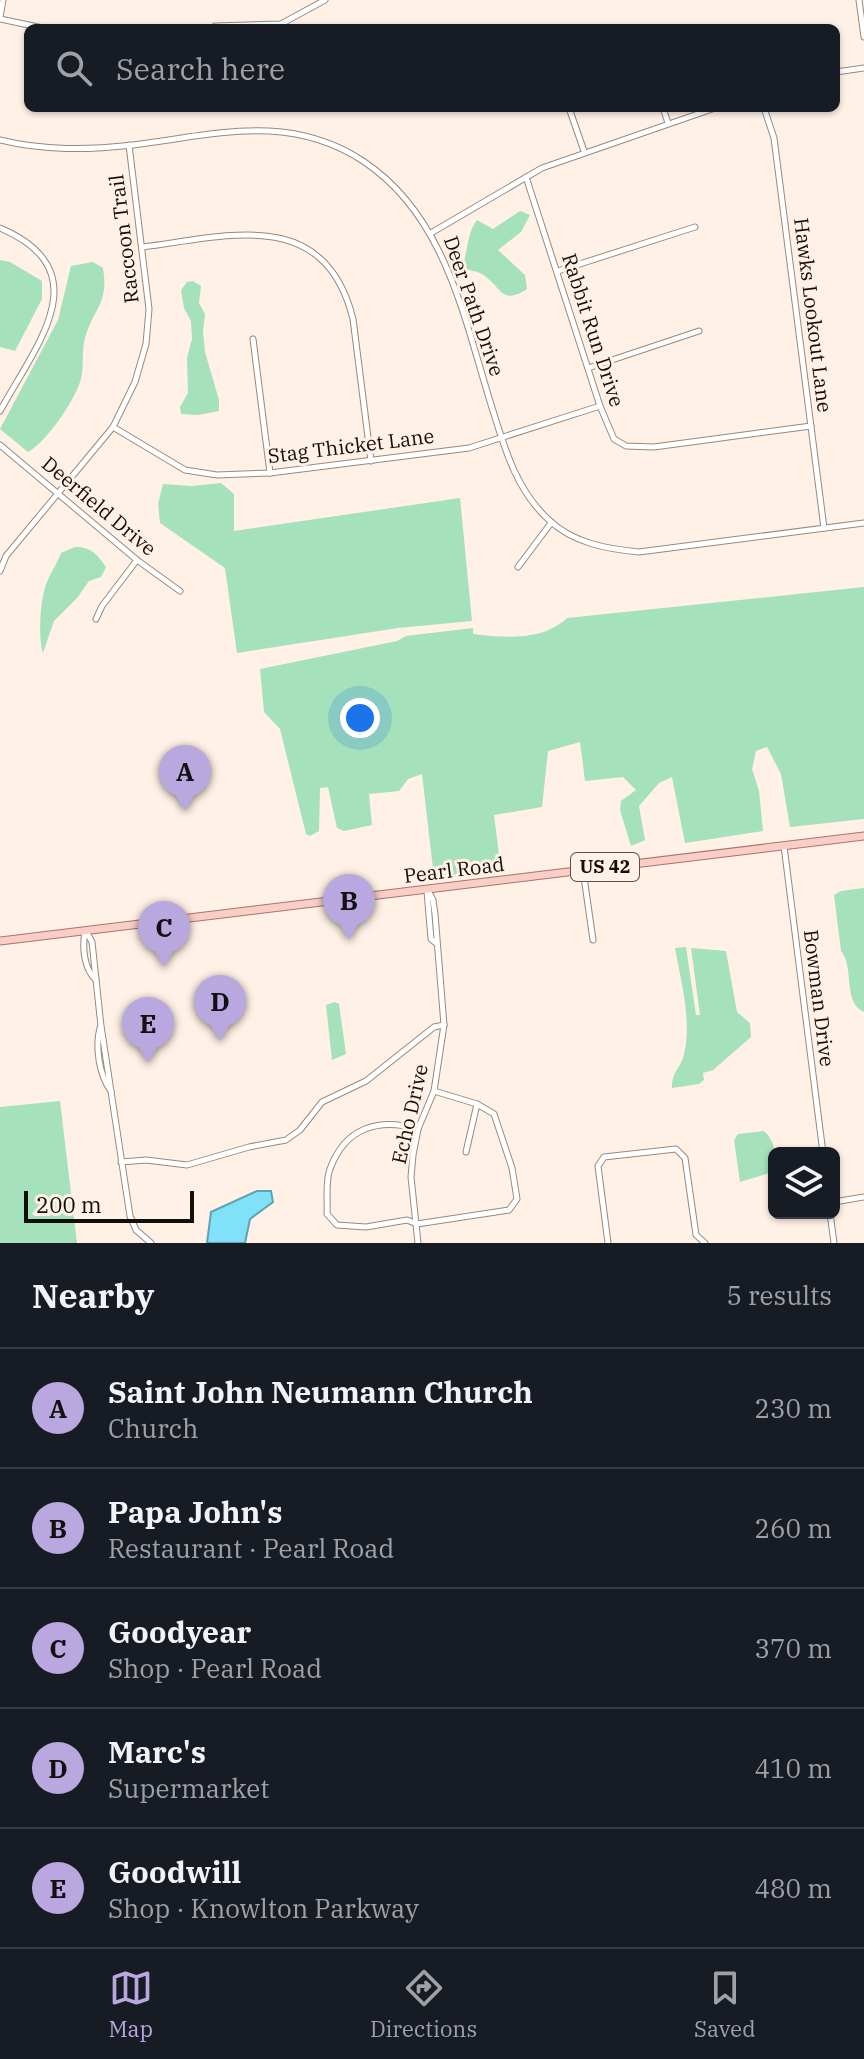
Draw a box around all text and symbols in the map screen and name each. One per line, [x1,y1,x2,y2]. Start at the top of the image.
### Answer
search box [24,24,840,112]
icon: search [52,46,96,90]
text: Search here [116,49,285,88]
street label: Raccoon Trail [102,173,145,305]
street label: Hawks Lookout Lane [788,216,839,414]
street label: Deer Path Drive [438,232,511,380]
street label: Rabbit Run Drive [556,250,631,410]
street label: Stag Thicket Lane [266,422,436,469]
street label: Deerfield Drive [36,450,162,561]
your location [340,698,380,738]
pin: A [159,745,211,811]
street label: Pearl Road [402,850,506,889]
road number: US 42 [571,853,639,881]
pin: B [323,874,375,940]
pin: C [138,901,190,967]
street label: Bowman Drive [798,928,841,1068]
pin: D [194,975,246,1041]
pin: E [122,997,174,1063]
street label: Echo Drive [385,1061,434,1167]
map controls [768,1147,840,1219]
button: layers [768,1147,840,1219]
scale bar [24,1187,194,1223]
text: 200 m [36,1190,102,1219]
text: Nearby [32,1273,154,1317]
text: 5 results [726,1278,832,1312]
text: Saint John Neumann Church [108,1372,533,1411]
text: A [49,1391,67,1425]
text: 230 m [754,1391,832,1425]
text: Church [108,1411,198,1445]
text: Papa John's [108,1492,282,1531]
text: B [49,1511,67,1545]
text: 260 m [754,1511,832,1545]
text: Restaurant · Pearl Road [108,1531,394,1565]
text: Goodyear [108,1612,251,1651]
text: C [49,1631,67,1665]
text: 370 m [754,1631,832,1665]
text: Shop · Pearl Road [108,1651,322,1685]
text: Marc's [108,1732,206,1771]
text: D [48,1751,68,1785]
text: 410 m [754,1751,832,1785]
text: Supermarket [108,1771,269,1805]
text: Goodwill [108,1852,241,1891]
text: E [49,1871,67,1905]
text: 480 m [754,1871,832,1905]
text: Shop · Knowlton Parkway [108,1891,419,1925]
tab: Map [108,1966,153,2043]
tab: Directions [370,1966,477,2043]
tab: Saved [694,1966,756,2043]

